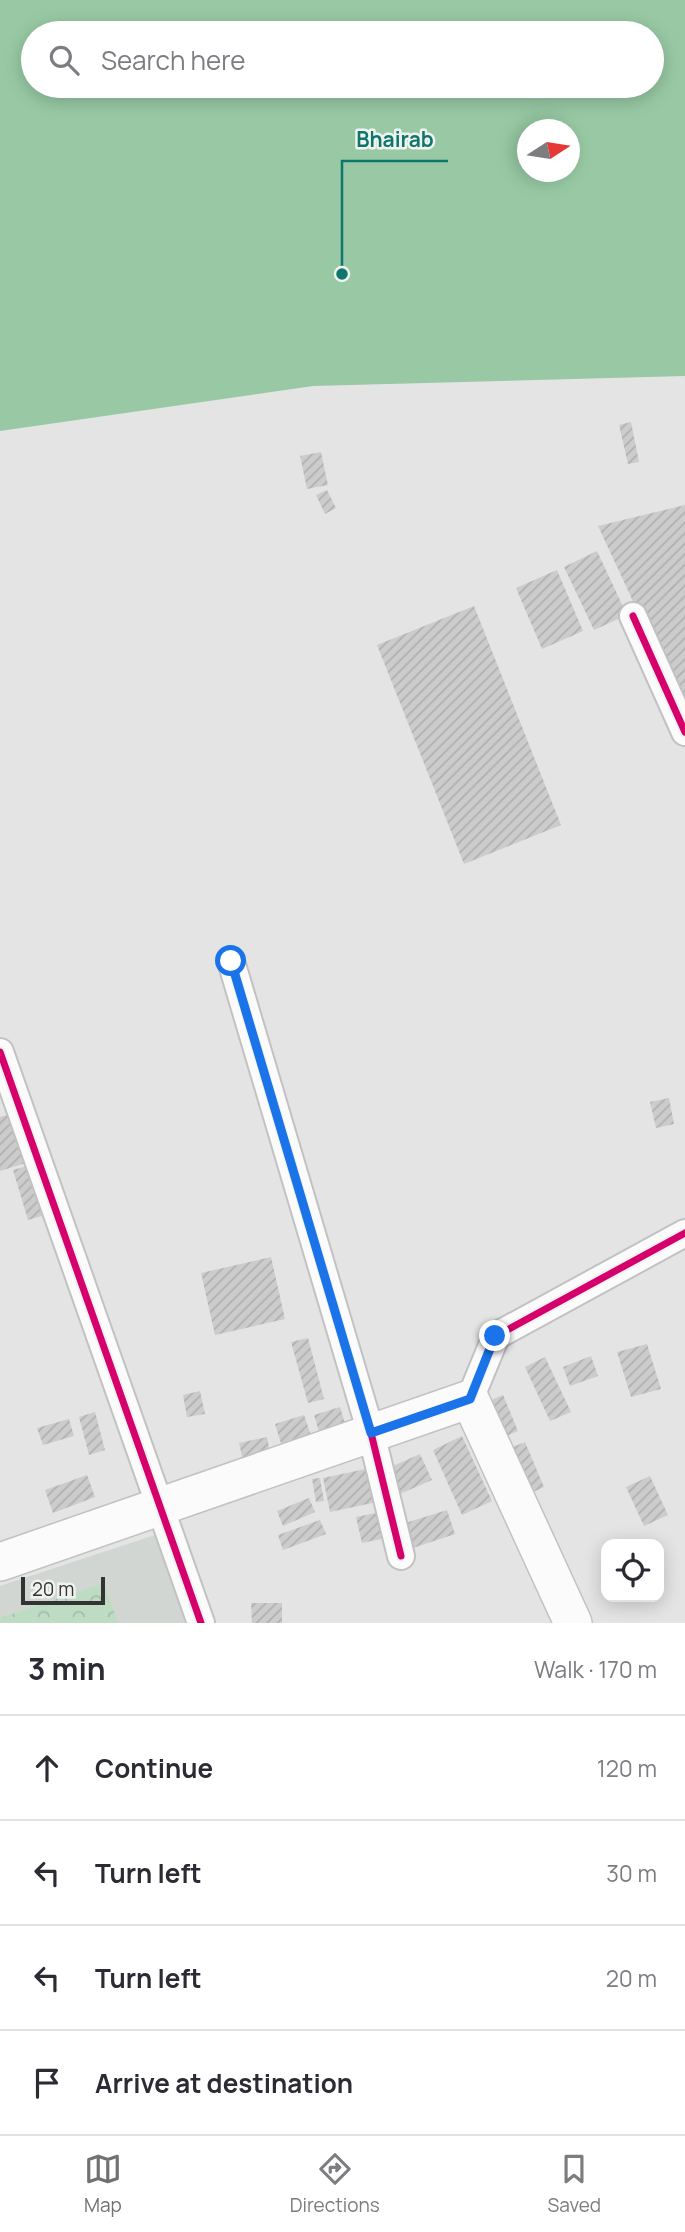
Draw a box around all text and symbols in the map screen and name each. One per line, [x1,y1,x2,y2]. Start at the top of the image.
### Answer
search box [21,21,664,98]
icon: search [45,41,83,79]
text: Search here [101,42,246,78]
callout: Bhairab [342,119,448,161]
north arrow [517,119,580,182]
text: Bhairab [356,125,434,153]
route start [215,945,246,976]
route end [479,1320,510,1351]
map controls [601,1539,664,1602]
button: locate [601,1539,664,1602]
scale bar [21,1574,105,1606]
text: 20 m [32,1576,74,1602]
text: 3 min [28,1648,106,1689]
text: Walk · 170 m [534,1653,657,1685]
icon: ahead [28,1749,66,1787]
text: Continue [95,1750,213,1786]
text: 120 m [597,1752,657,1784]
icon: left [28,1854,66,1892]
text: Turn left [95,1855,202,1891]
text: 30 m [606,1857,657,1889]
icon: left [28,1959,66,1997]
text: Turn left [95,1960,202,1996]
text: 20 m [606,1962,657,1994]
icon: arrive [28,2064,66,2102]
text: Arrive at destination [95,2065,353,2101]
tab: Map [84,2150,122,2218]
tab: Directions [290,2150,380,2218]
tab: Saved [548,2150,601,2218]

